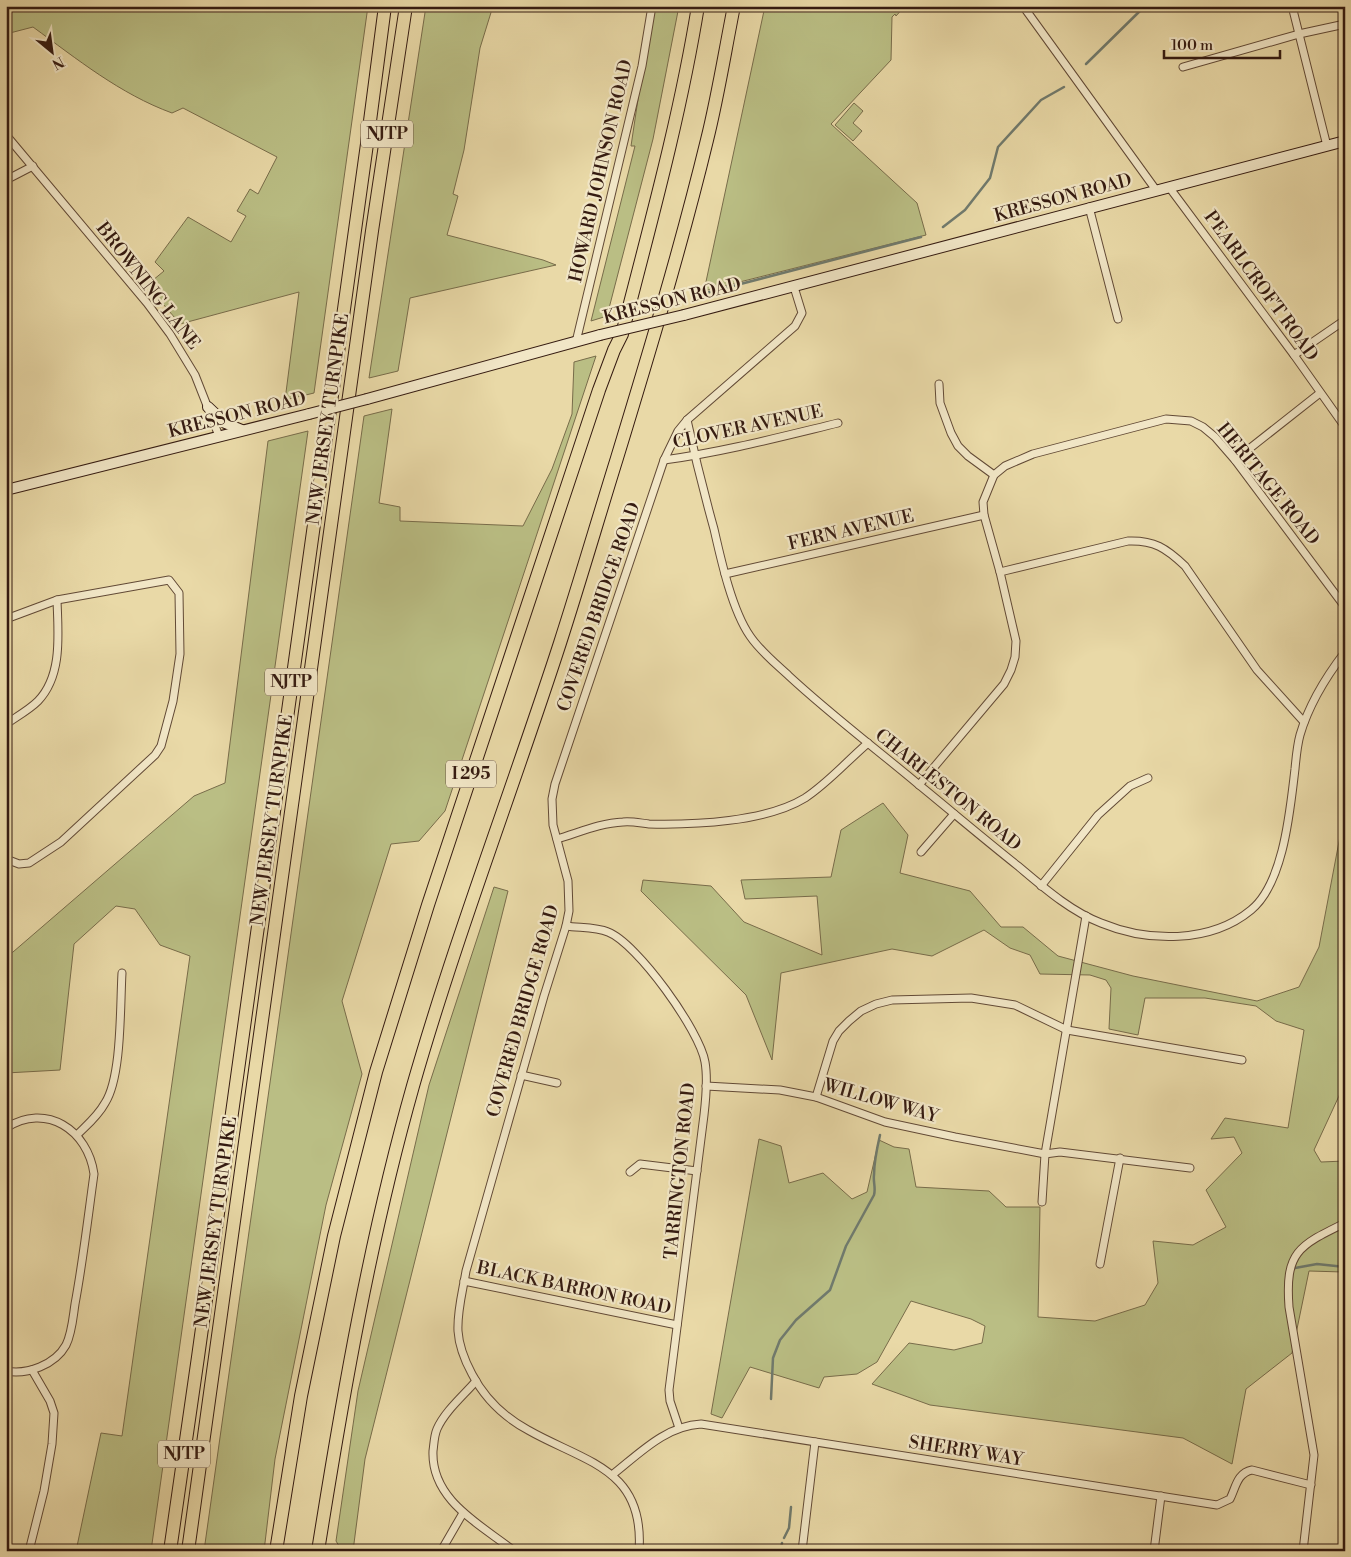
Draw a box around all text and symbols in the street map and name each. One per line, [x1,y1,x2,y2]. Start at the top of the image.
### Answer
north arrow [28,28,78,78]
scale bar [1164,28,1280,60]
text: 100 m [1171,36,1213,55]
text: N [49,52,67,73]
street label: HOWARD JOHNSON ROAD [564,57,638,285]
road number: NJTP [361,120,413,148]
street label: KRESSON ROAD [992,169,1134,227]
street label: PEARLCROFT ROAD [1199,206,1323,366]
street label: BROWNING LANE [90,217,205,354]
street label: KRESSON ROAD [601,273,743,329]
street label: NEW JERSEY TURNPIKE [302,312,354,526]
street label: KRESSON ROAD [166,387,308,443]
street label: CLOVER AVENUE [671,400,825,454]
street label: HERITAGE ROAD [1212,418,1324,550]
street label: COVERED BRIDGE ROAD [552,499,646,715]
street label: FERN AVENUE [786,504,916,556]
road number: NJTP [265,669,317,696]
street label: NEW JERSEY TURNPIKE [246,713,298,927]
street label: CHARLESTON ROAD [870,724,1026,856]
road number: I 295 [446,761,496,788]
street label: COVERED BRIDGE ROAD [482,902,564,1120]
street label: WILLOW WAY [820,1073,942,1129]
street label: TARRINGTON ROAD [659,1081,701,1261]
street label: NEW JERSEY TURNPIKE [190,1115,242,1329]
street label: BLACK BARRON ROAD [474,1256,673,1320]
street label: SHERRY WAY [907,1431,1026,1472]
road number: NJTP [158,1440,210,1468]

